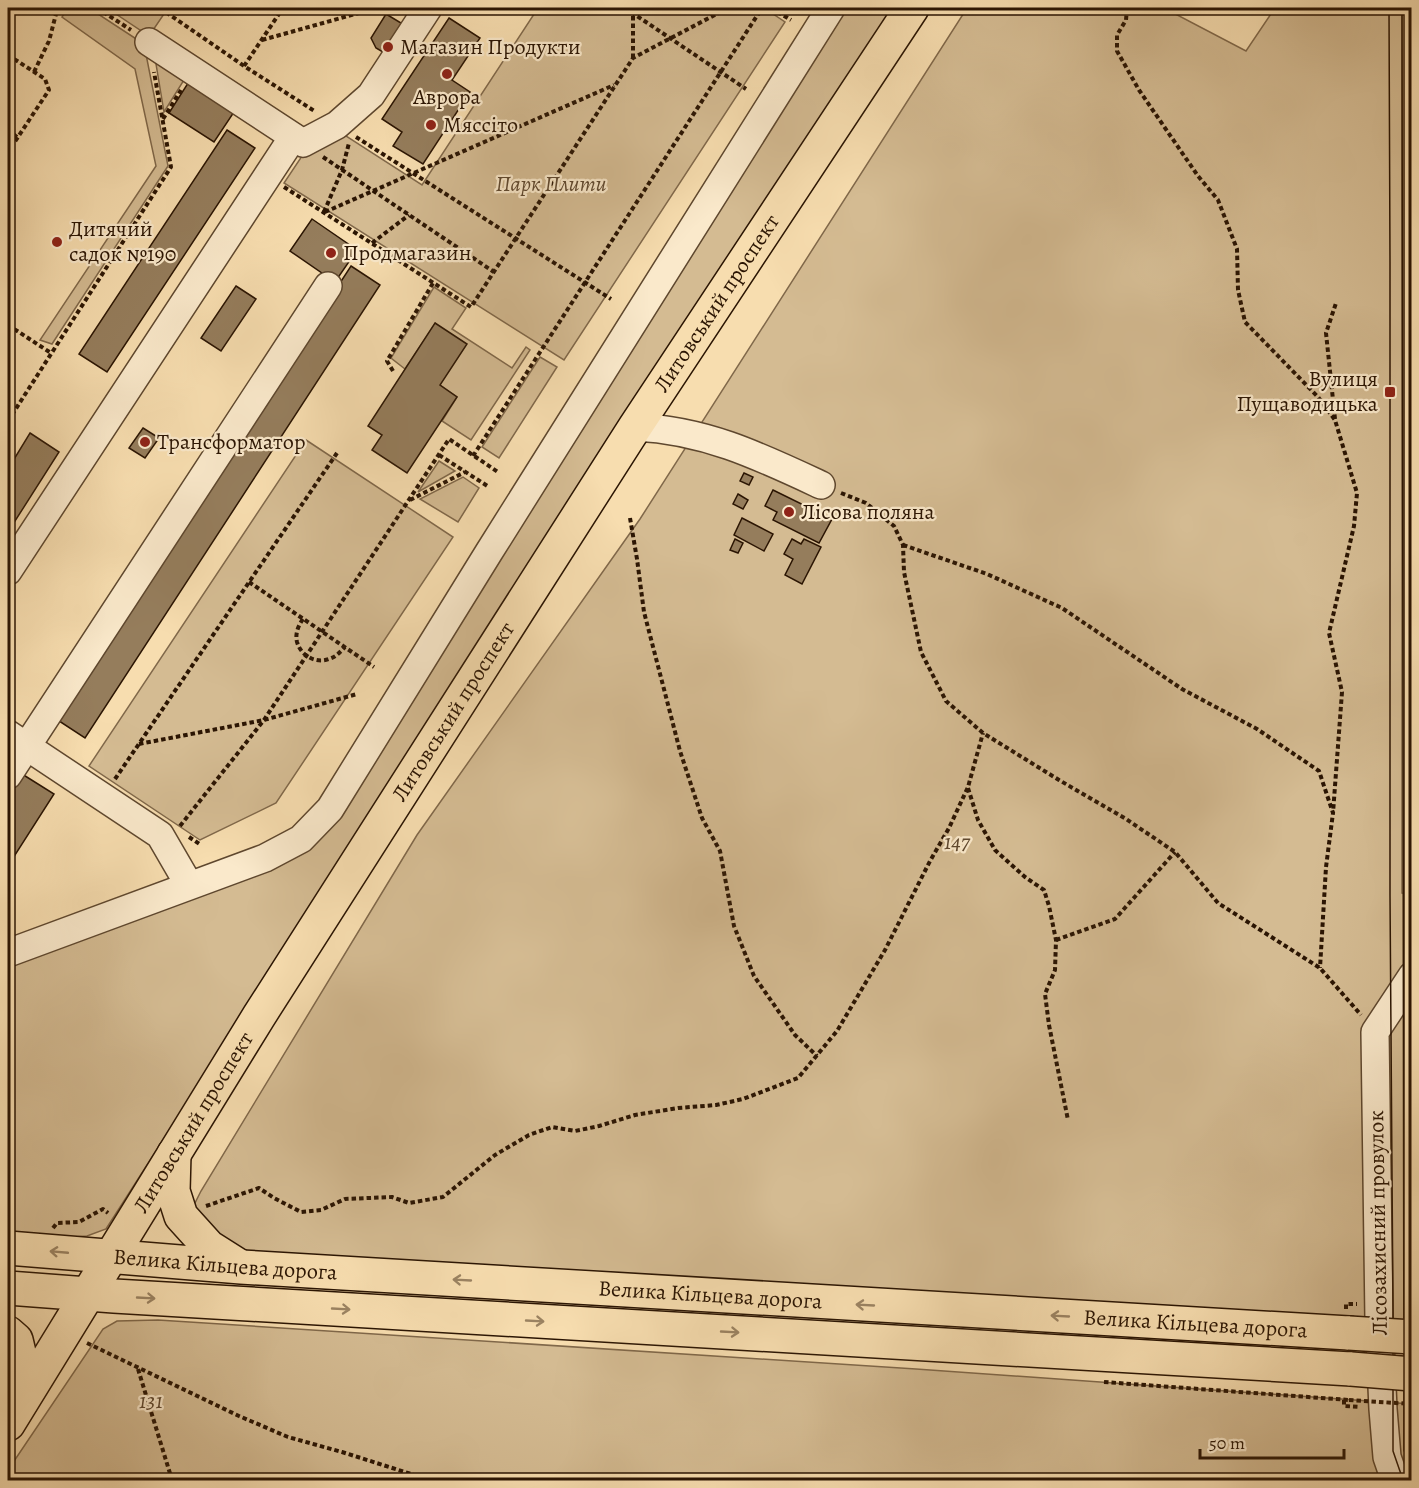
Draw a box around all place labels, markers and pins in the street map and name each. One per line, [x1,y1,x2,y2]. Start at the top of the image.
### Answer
place label: Магазин Продукти [400,32,581,62]
marker: Магазин Продукти [381,40,395,54]
marker: Аврора [440,67,454,81]
place label: Аврора [412,82,481,112]
place label: Мяссіто [443,110,518,140]
marker: Мяссіто [424,118,438,132]
place label: Дитячий садок №190 [69,214,176,269]
marker: Дитячий садок №190 [50,235,64,249]
place label: Продмагазин [343,238,471,268]
marker: Продмагазин [324,246,338,260]
place label: Вулиця Пущаводицька [1237,364,1379,419]
marker: Вулиця Пущаводицька [1383,385,1397,399]
place label: Трансформатор [157,427,306,457]
marker: Трансформатор [138,435,152,449]
place label: Лісова поляна [801,497,936,527]
marker: Лісова поляна [782,505,796,519]

